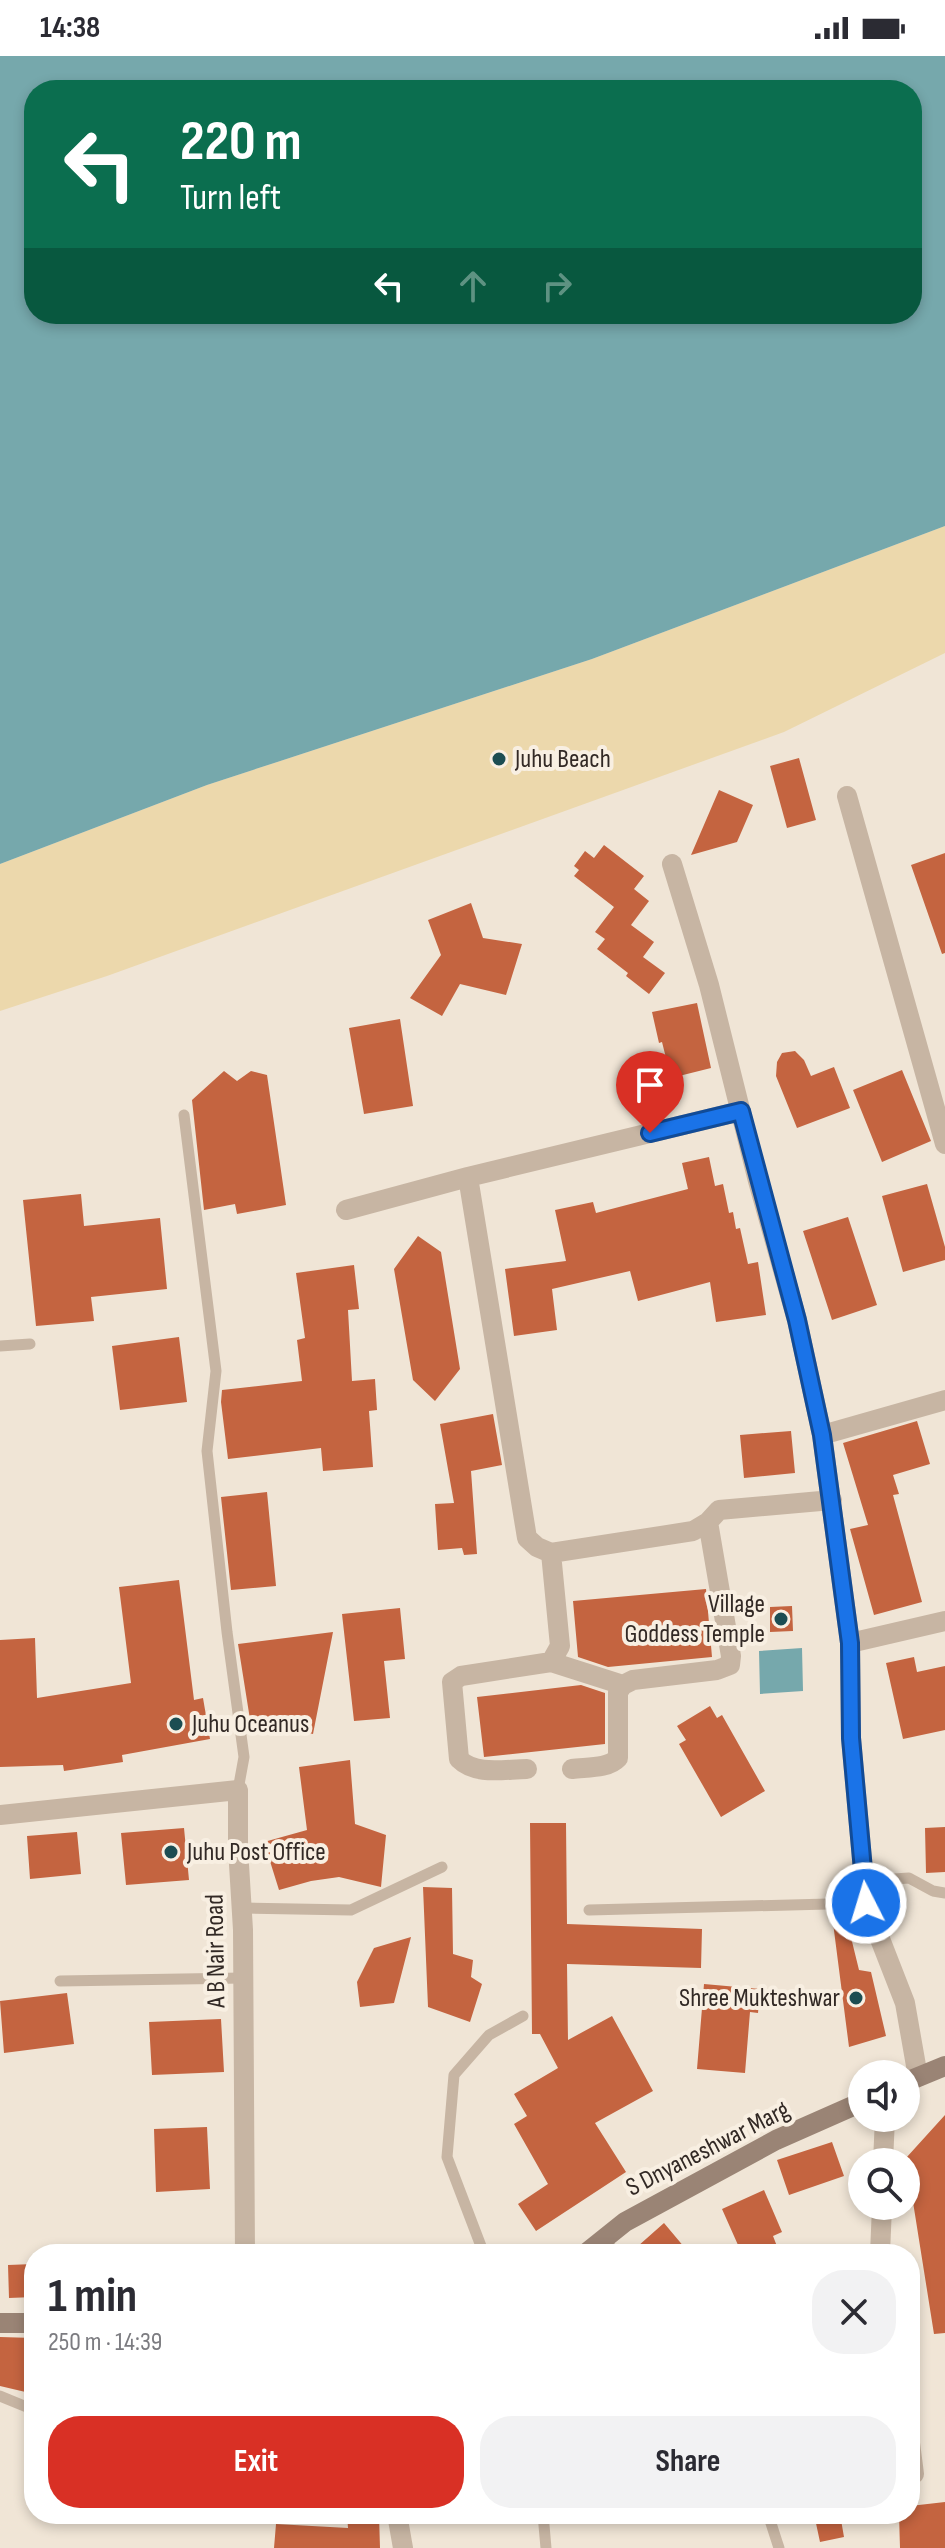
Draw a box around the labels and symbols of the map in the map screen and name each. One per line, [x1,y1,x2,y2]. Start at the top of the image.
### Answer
place label: Juhu Beach [514,744,611,775]
marker: Juhu Beach [490,750,508,768]
pin [616,1051,684,1133]
place label: Village Goddess Temple [624,1589,765,1650]
marker: Village Goddess Temple [772,1610,790,1628]
place label: Juhu Oceanus [191,1709,309,1740]
marker: Juhu Oceanus [167,1715,185,1733]
place label: Juhu Post Office [186,1837,326,1868]
marker: Juhu Post Office [162,1843,180,1861]
position arrow [824,1861,908,1945]
street label: A B Nair Road [200,1894,233,2009]
place label: Shree Mukteshwar [679,1983,841,2014]
marker: Shree Mukteshwar [847,1989,865,2007]
street label: S Dnyaneshwar Marg [621,2095,795,2203]

